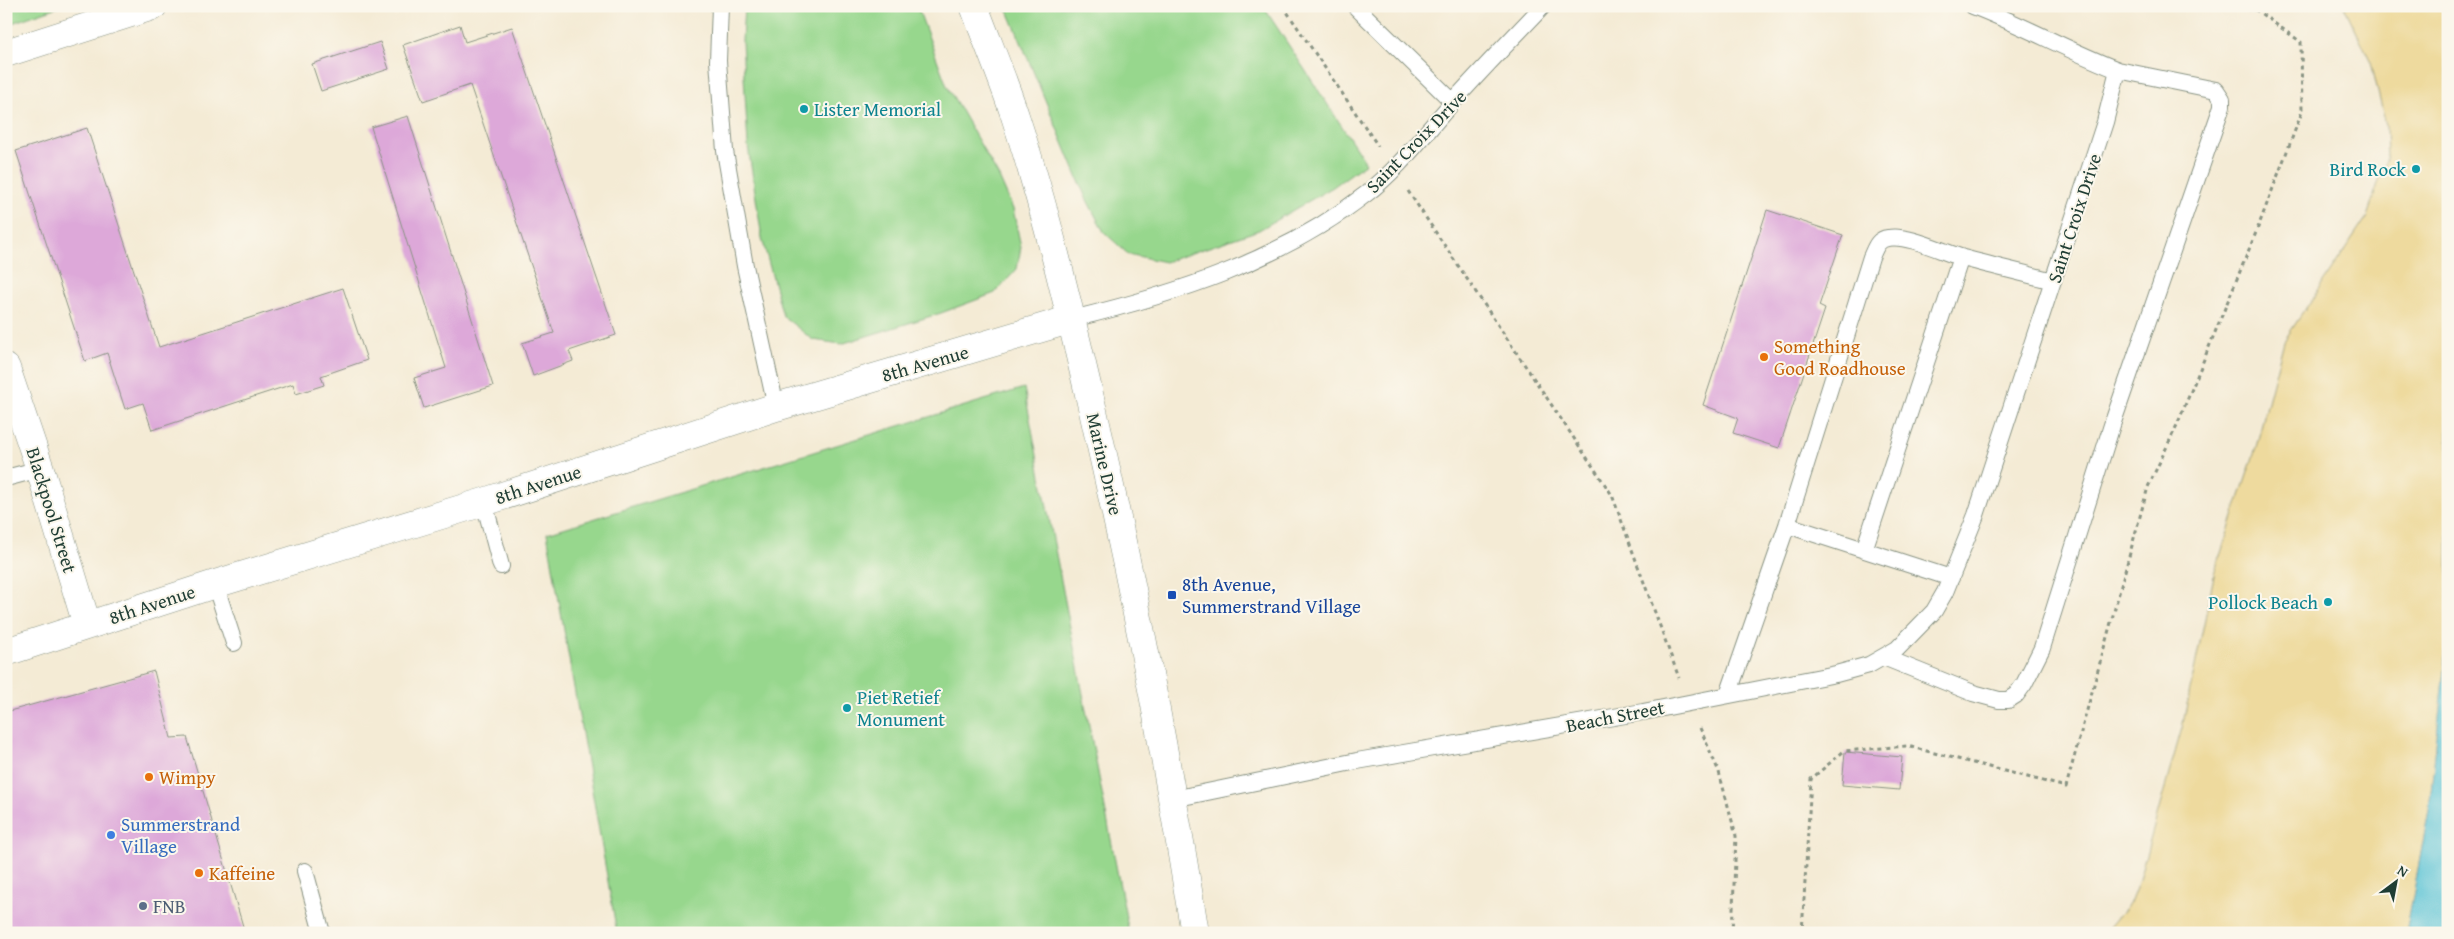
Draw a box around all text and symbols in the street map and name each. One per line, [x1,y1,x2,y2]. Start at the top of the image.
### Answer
street label: Saint Croix Drive [1359,83,1473,199]
place label: Lister Memorial [814,95,941,123]
marker: Lister Memorial [798,103,810,115]
street label: Saint Croix Drive [2040,150,2108,286]
place label: Bird Rock [2330,155,2406,183]
marker: Bird Rock [2410,163,2422,175]
place label: Something Good Roadhouse [1774,332,1906,382]
street label: 8th Avenue [878,337,972,389]
marker: Something Good Roadhouse [1758,351,1770,363]
street label: Marine Drive [1080,410,1130,518]
street label: Blackpool Street [20,444,84,577]
street label: 8th Avenue [491,457,585,511]
place label: 8th Avenue, Summerstrand Village [1182,570,1361,620]
street label: 8th Avenue [105,577,199,631]
place label: Pollock Beach [2208,588,2318,616]
marker: 8th Avenue, Summerstrand Village [1166,589,1178,601]
marker: Pollock Beach [2322,596,2334,608]
place label: Piet Retief Monument [857,683,945,733]
street label: Beach Street [1563,693,1667,739]
marker: Piet Retief Monument [841,702,853,714]
place label: Wimpy [159,763,216,791]
marker: Wimpy [143,771,155,783]
place label: Summerstrand Village [121,810,241,860]
marker: Summerstrand Village [105,829,117,841]
north arrow [2372,856,2422,906]
place label: Kaffeine [209,859,275,887]
text: N [2394,860,2413,882]
marker: Kaffeine [193,867,205,879]
place label: FNB [153,892,185,920]
marker: FNB [137,900,149,912]

